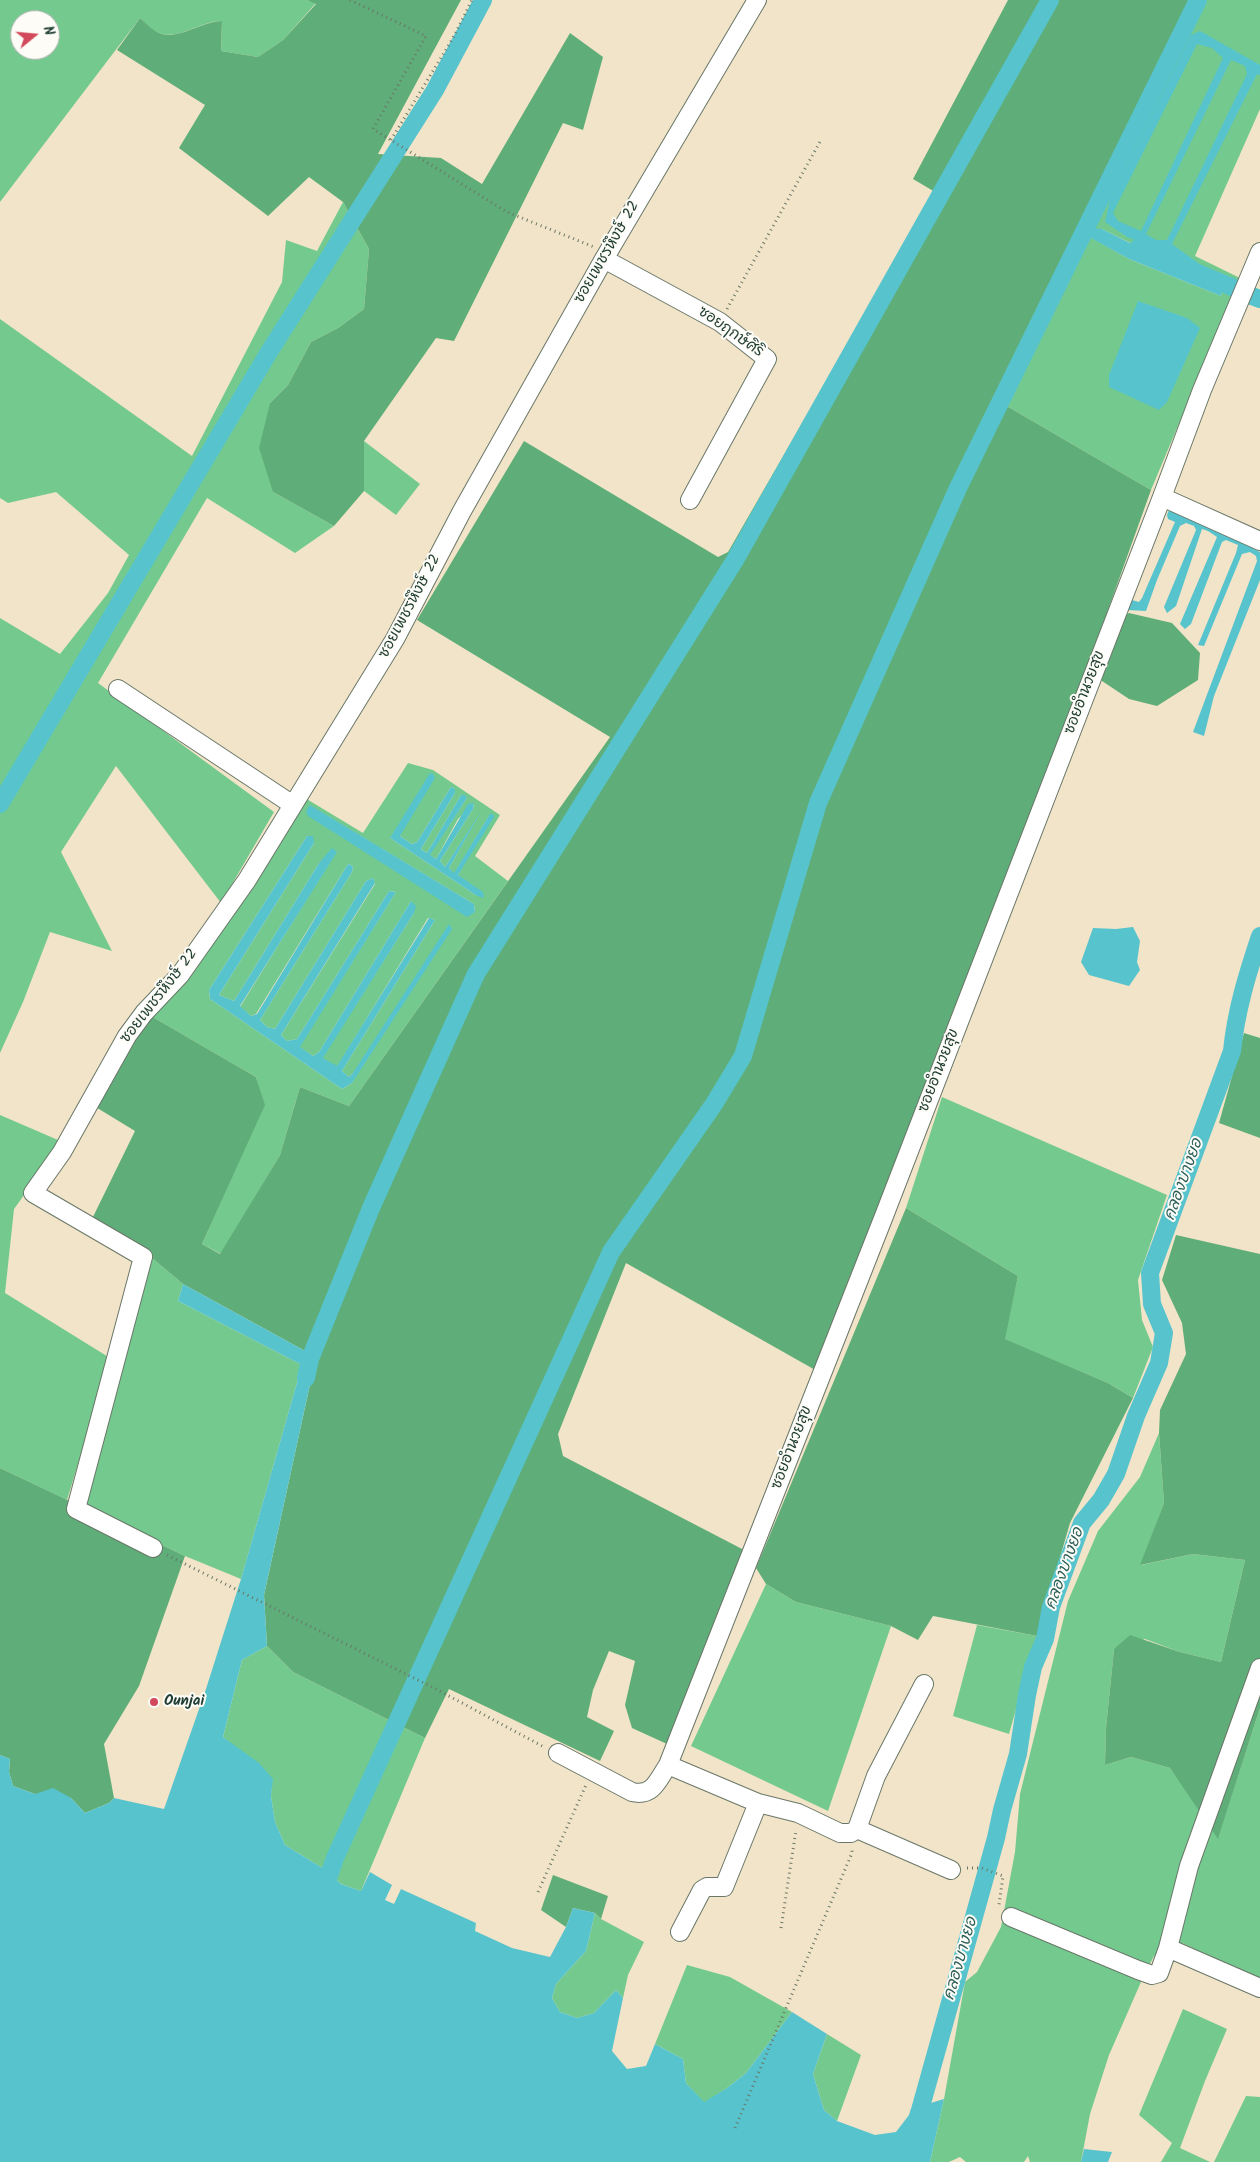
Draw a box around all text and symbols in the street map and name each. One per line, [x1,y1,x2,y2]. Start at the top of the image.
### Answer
north arrow [10,10,60,60]
text: N [37,23,60,38]
street label: ซอยเพชรหึงษ์ 22 [571,199,645,307]
street label: ซอยฤกษ์ศิริ [694,304,766,362]
street label: ซอยเพชรหึงษ์ 22 [376,552,446,662]
street label: ซอยอำนวยสุข [1062,649,1110,737]
street label: ซอยเพชรหึงษ์ 22 [118,946,202,1048]
street label: ซอยอำนวยสุข [916,1027,964,1115]
water label: คลองบางยอ [1161,1137,1209,1223]
street label: ซอยอำนวยสุข [769,1404,817,1492]
water label: คลองบางยอ [1042,1526,1090,1612]
place label: Ounjai [164,1693,204,1711]
marker: Ounjai [148,1696,160,1708]
water label: คลองบางยอ [941,1915,983,2003]

